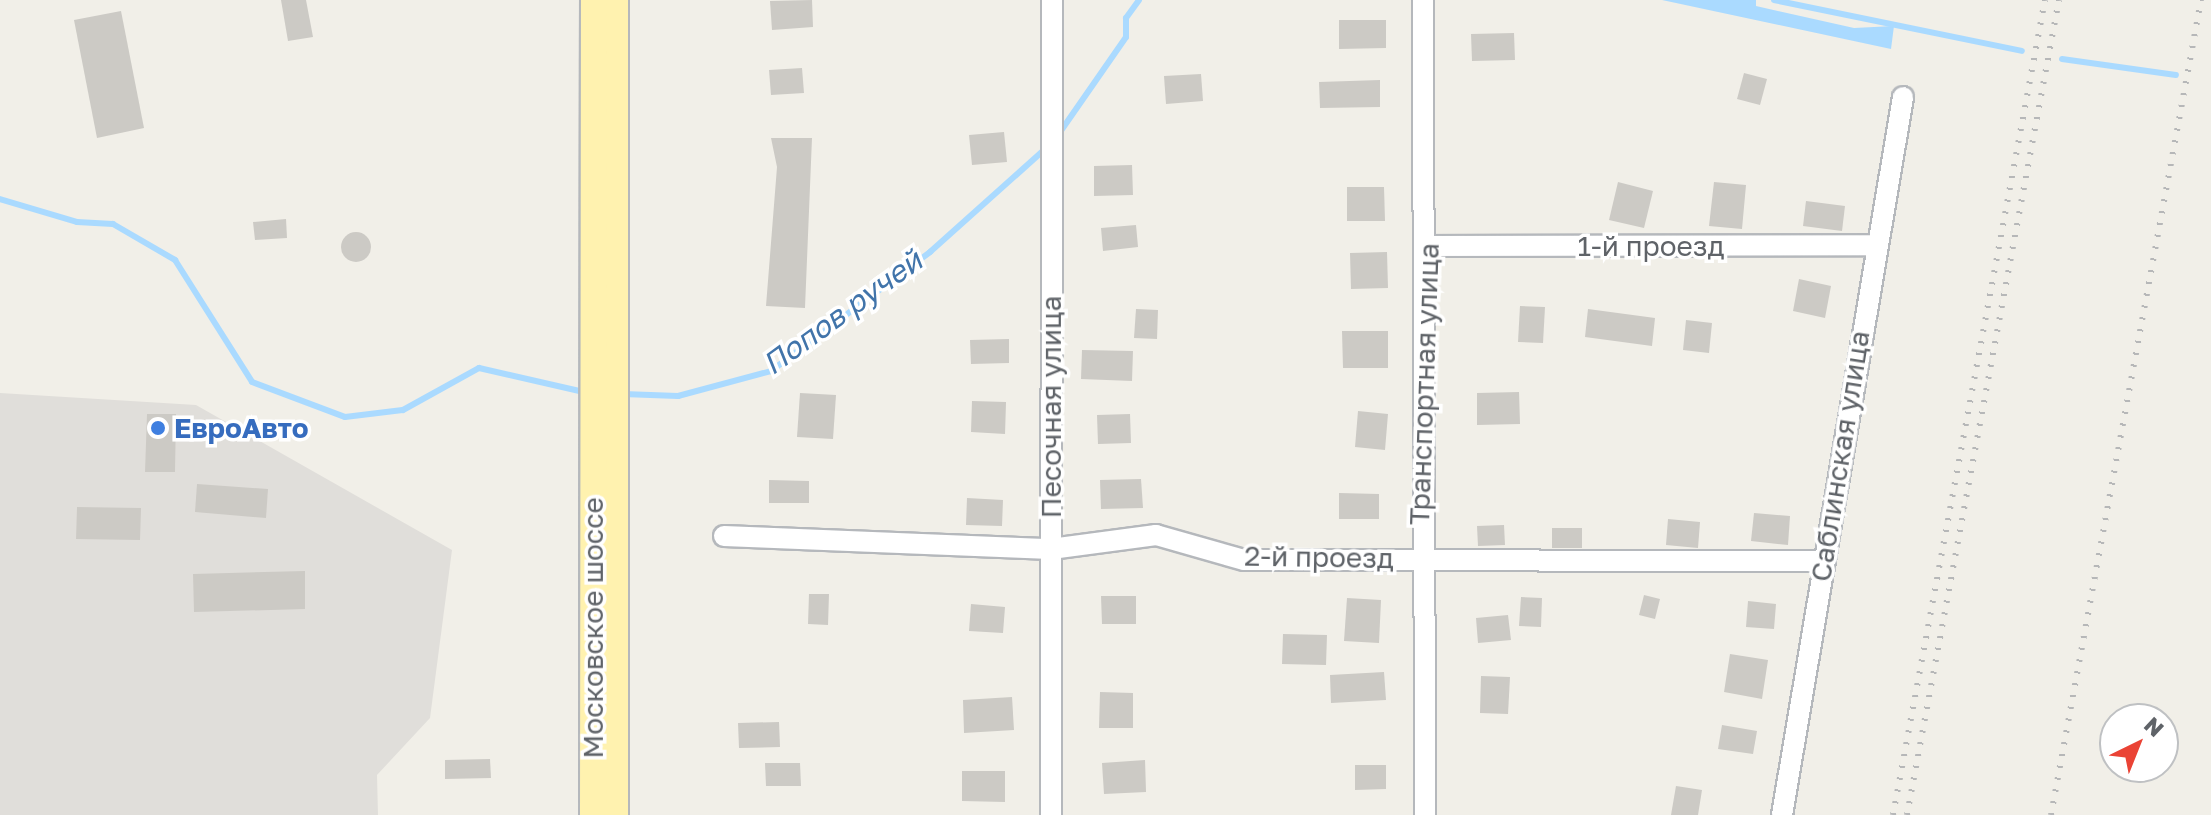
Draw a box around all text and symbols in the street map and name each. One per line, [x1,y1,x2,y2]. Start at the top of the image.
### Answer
street label: 1-й проезд [1578,229,1724,263]
water label: Попов ручей [755,242,929,382]
street label: Транспортная улица [1402,242,1446,526]
street label: Песочная улица [1034,296,1068,518]
street label: Саблинская улица [1804,328,1876,584]
place label: ЕвроАвто [174,411,309,445]
marker: ЕвроАвто [149,419,167,437]
street label: Московское шоссе [576,497,610,759]
street label: 2-й проезд [1244,539,1394,575]
north arrow [2099,703,2179,783]
text: N [2139,711,2170,742]

